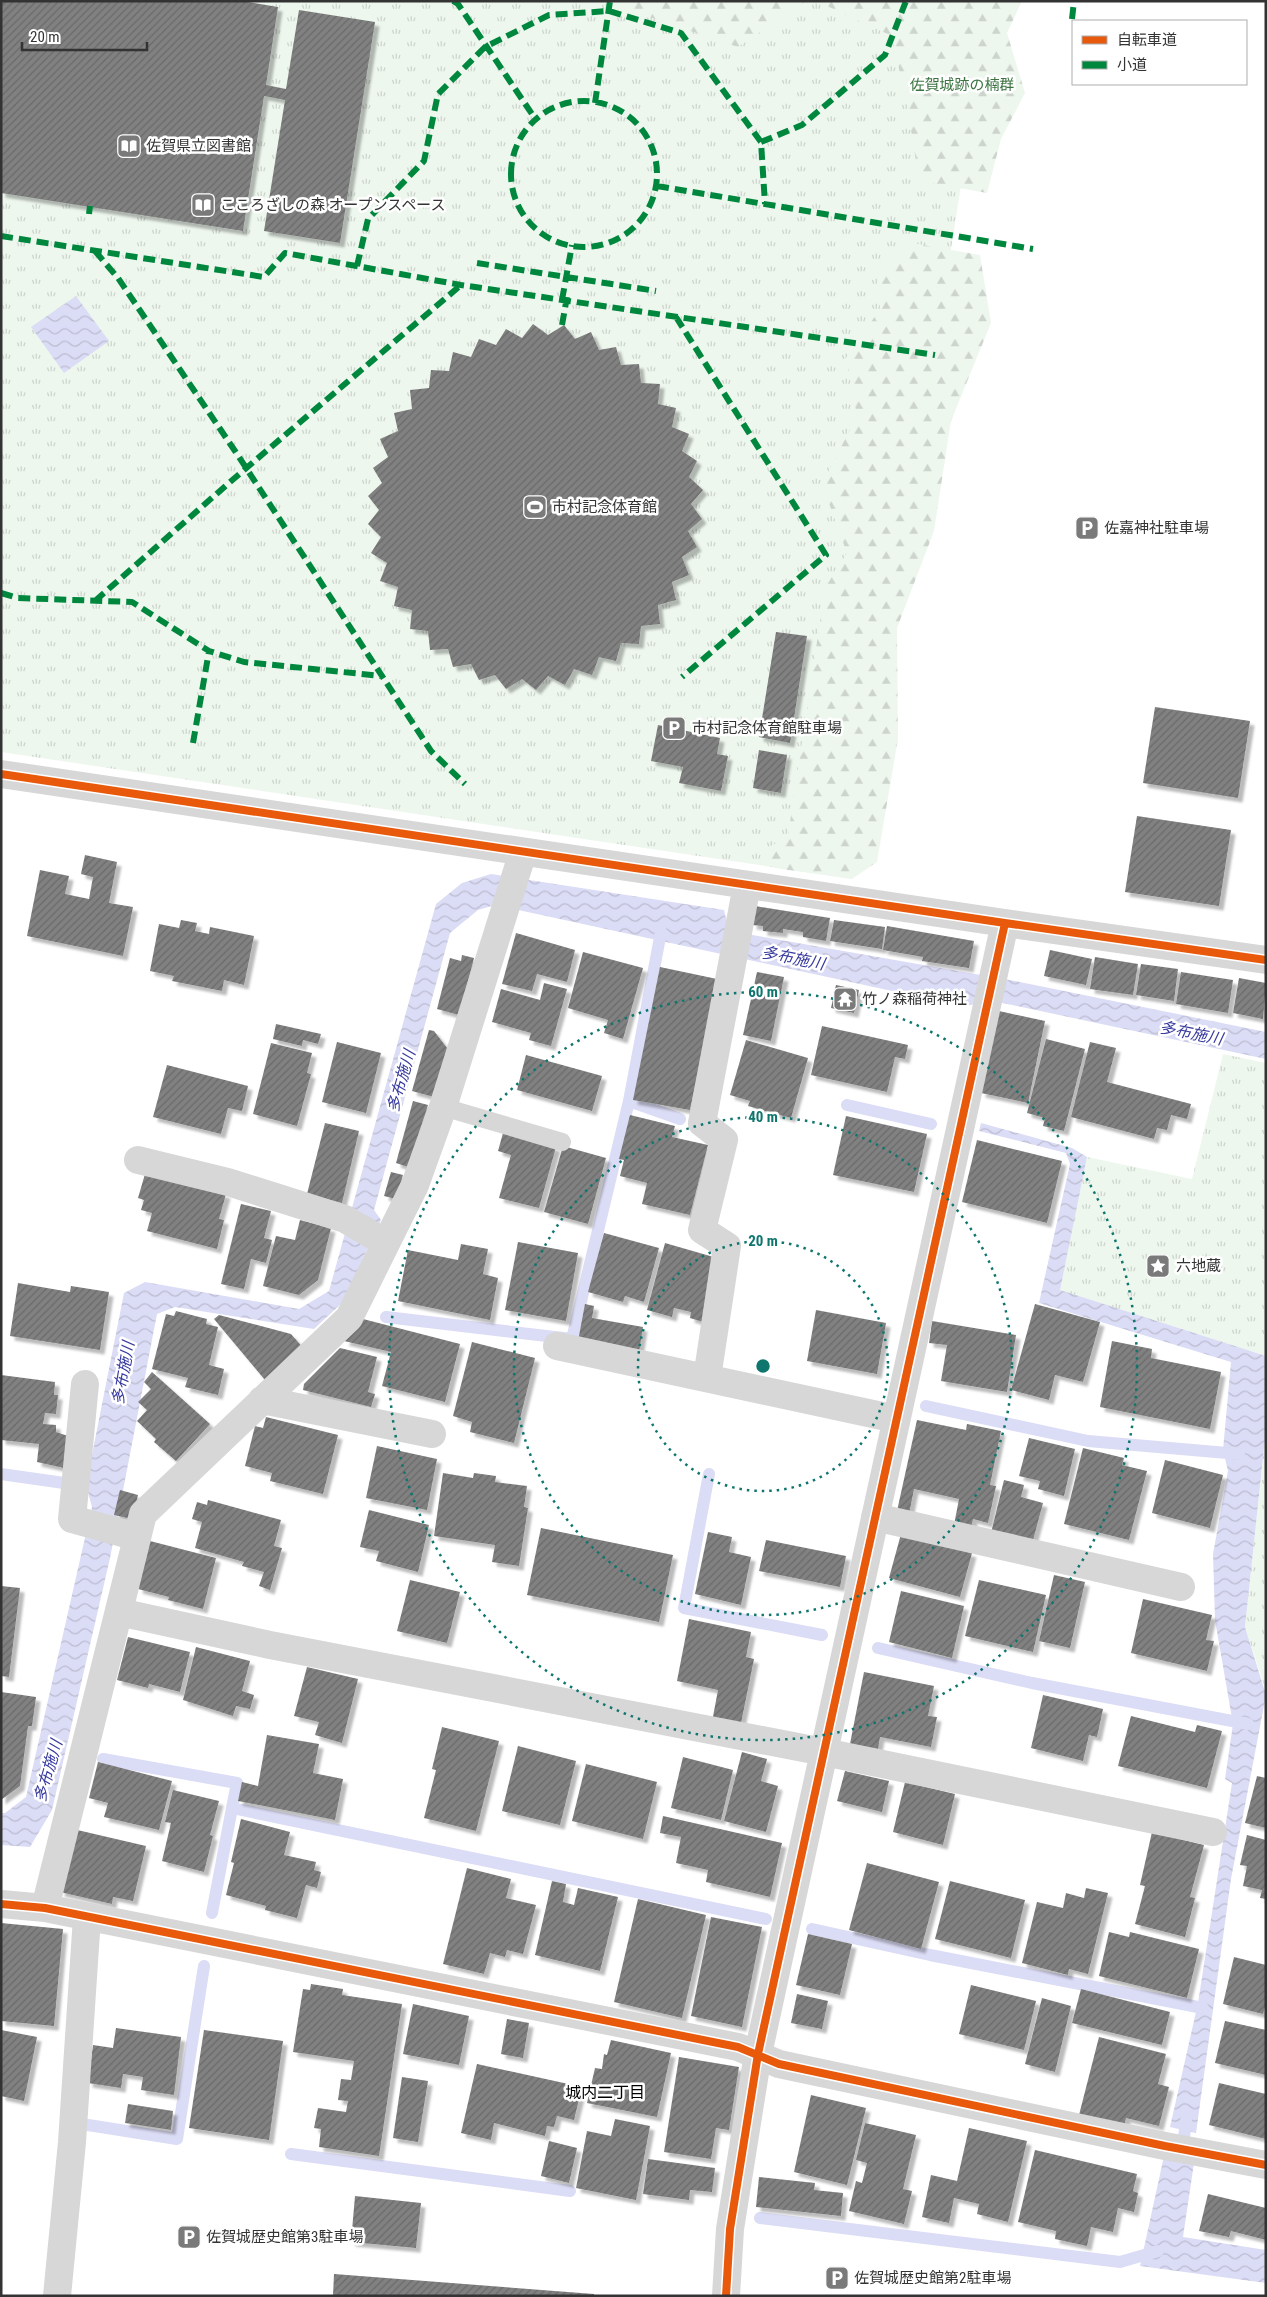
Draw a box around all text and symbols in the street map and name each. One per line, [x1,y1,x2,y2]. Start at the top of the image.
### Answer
scale bar [22,20,148,52]
legend [1072,20,1247,85]
text: 20 m [30,28,60,46]
text: 自転車道 [1117,31,1177,49]
text: 小道 [1117,56,1147,74]
park label: 佐賀城跡の楠群 [909,76,1015,94]
library icon: 佐賀県立図書館 [116,133,142,159]
place label: 佐賀県立図書館 [146,137,251,155]
library icon: こころざしの森 オープンスペース [190,192,216,218]
place label: こころざしの森 オープンスペース [220,196,445,214]
sports icon: 市村記念体育館 [522,494,548,520]
place label: 市村記念体育館 [552,498,657,516]
parking icon: 佐嘉神社駐車場 [1074,515,1100,541]
place label: 佐嘉神社駐車場 [1104,519,1209,537]
parking icon: 市村記念体育館駐車場 [661,715,687,741]
place label: 市村記念体育館駐車場 [692,719,842,737]
water label: 多布施川 [760,943,828,974]
text: 60 m [748,983,778,1001]
temple icon: 竹ノ森稲荷神社 [832,986,858,1012]
place label: 竹ノ森稲荷神社 [862,990,967,1008]
water label: 多布施川 [1158,1018,1226,1049]
water label: 多布施川 [383,1046,420,1114]
text: 40 m [748,1108,778,1126]
text: 20 m [748,1232,778,1250]
place icon: 六地蔵 [1145,1253,1171,1279]
place label: 六地蔵 [1176,1257,1221,1275]
water label: 多布施川 [108,1338,138,1406]
centre of rings [754,1357,772,1375]
water label: 多布施川 [30,1736,67,1804]
district label: 城内二丁目 [565,2083,645,2102]
parking icon: 佐賀城歴史館第3駐車場 [176,2224,202,2250]
place label: 佐賀城歴史館第3駐車場 [206,2228,363,2246]
parking icon: 佐賀城歴史館第2駐車場 [824,2265,850,2291]
place label: 佐賀城歴史館第2駐車場 [854,2269,1011,2287]

